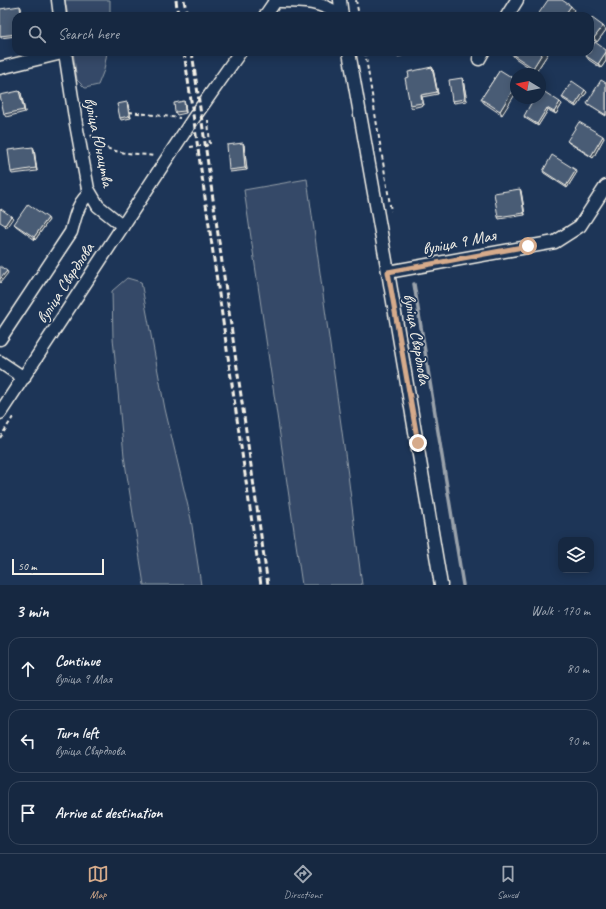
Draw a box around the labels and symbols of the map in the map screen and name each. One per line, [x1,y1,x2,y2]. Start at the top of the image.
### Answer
north arrow [510,68,546,104]
street label: вуліца Юнацтва [79,95,119,191]
street label: вуліца 9 Мая [421,224,499,259]
street label: вуліца Свярдлова [31,237,100,327]
route start [519,237,537,255]
street label: вуліца Свярдлова [399,292,436,388]
route end [409,434,427,452]
scale bar [12,557,104,576]

